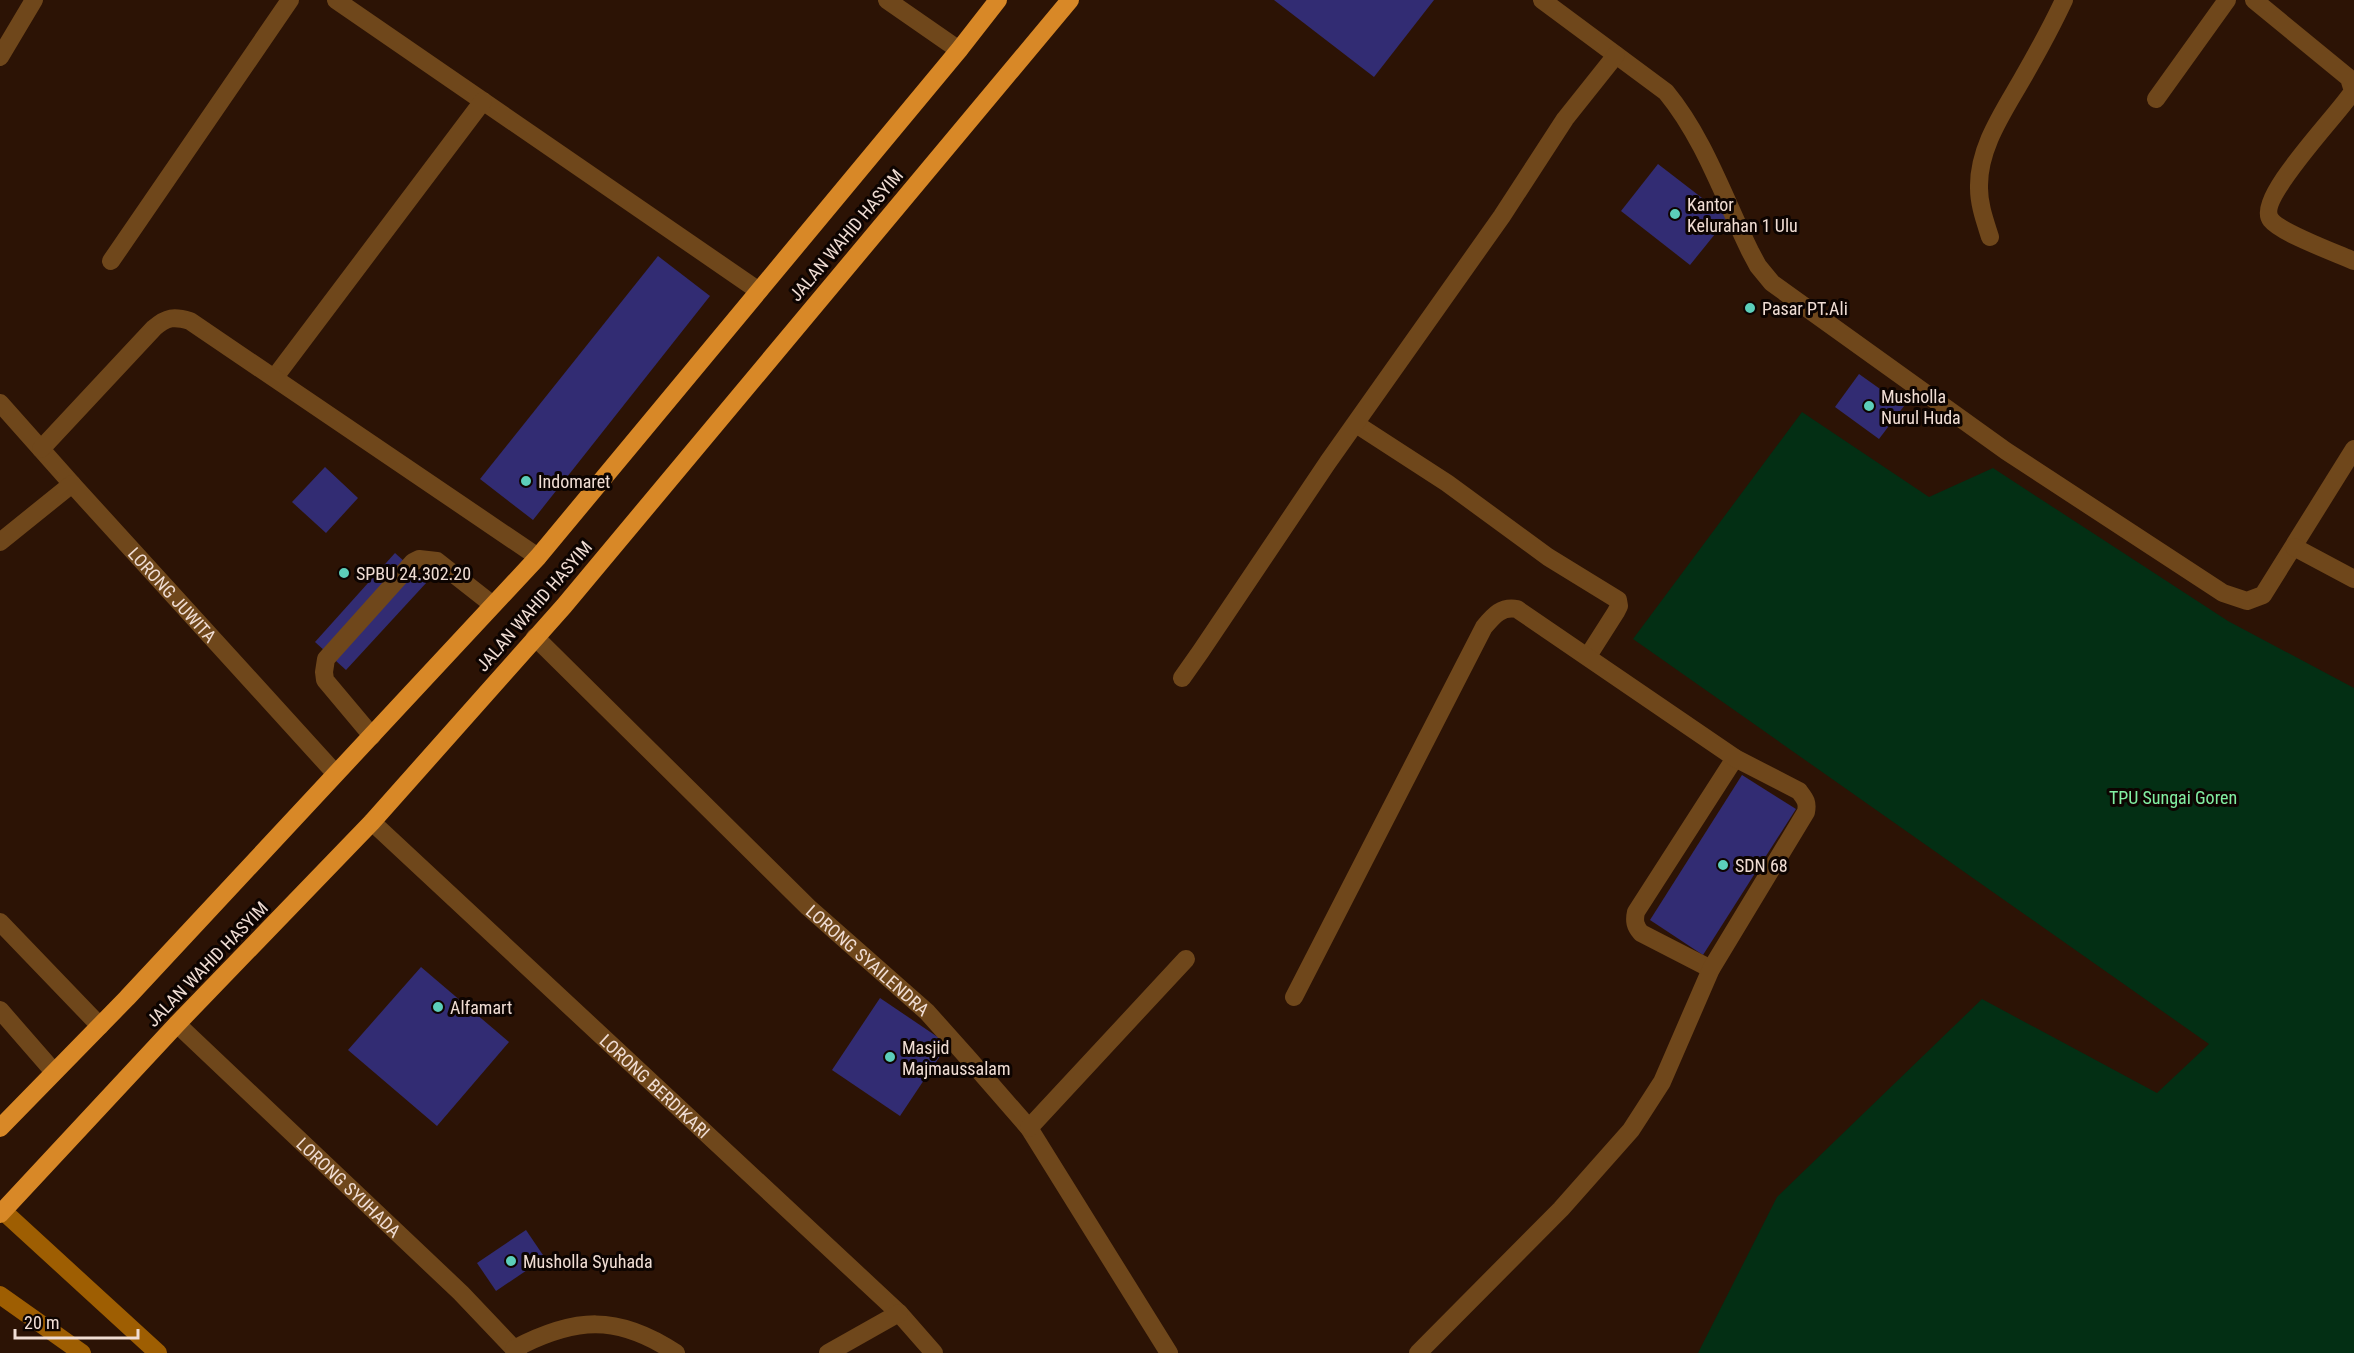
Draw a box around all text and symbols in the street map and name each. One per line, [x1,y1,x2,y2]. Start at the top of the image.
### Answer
street label: JALAN WAHID HASYIM [785,165,907,305]
place label: Kantor Kelurahan 1 Ulu [1687,194,1798,236]
marker: Kantor Kelurahan 1 Ulu [1668,207,1682,221]
place label: Pasar PT.Ali [1762,298,1848,319]
marker: Pasar PT.Ali [1743,301,1757,315]
place label: Musholla Nurul Huda [1881,386,1961,428]
marker: Musholla Nurul Huda [1862,399,1876,413]
place label: Indomaret [538,471,610,492]
marker: Indomaret [519,474,533,488]
street label: JALAN WAHID HASYIM [472,537,596,675]
street label: LORONG JUWITA [124,543,222,647]
place label: SPBU 24.302.20 [356,563,471,584]
marker: SPBU 24.302.20 [337,566,351,580]
park label: TPU Sungai Goren [2109,787,2237,808]
place label: SDN 68 [1735,855,1788,876]
marker: SDN 68 [1716,858,1730,872]
street label: JALAN WAHID HASYIM [142,897,272,1031]
street label: LORONG SYAILENDRA [802,900,934,1020]
place label: Alfamart [450,997,512,1018]
marker: Alfamart [431,1000,445,1014]
street label: LORONG BERDIKARI [596,1030,714,1142]
place label: Masjid Majmaussalam [902,1037,1010,1079]
marker: Masjid Majmaussalam [883,1050,897,1064]
street label: LORONG SYUHADA [293,1133,406,1242]
place label: Musholla Syuhada [523,1251,653,1272]
marker: Musholla Syuhada [504,1254,518,1268]
scale bar [15,1302,138,1340]
text: 20 m [24,1312,59,1333]

